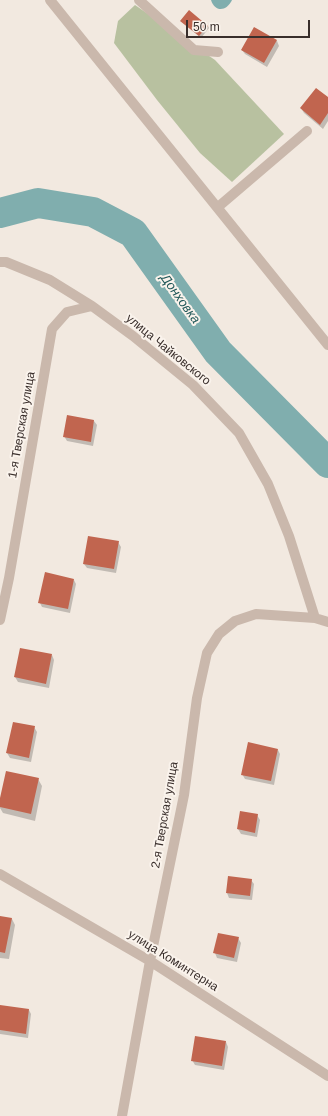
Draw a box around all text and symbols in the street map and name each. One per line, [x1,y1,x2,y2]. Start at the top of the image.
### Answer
scale bar [188,12,312,38]
text: 50 m [193,20,220,34]
water label: Донховка [157,271,203,327]
street label: улица Чайковского [123,311,213,389]
street label: 1-я Тверская улица [6,371,38,479]
street label: 2-я Тверская улица [149,761,181,869]
street label: улица Коминтерна [125,927,221,995]

